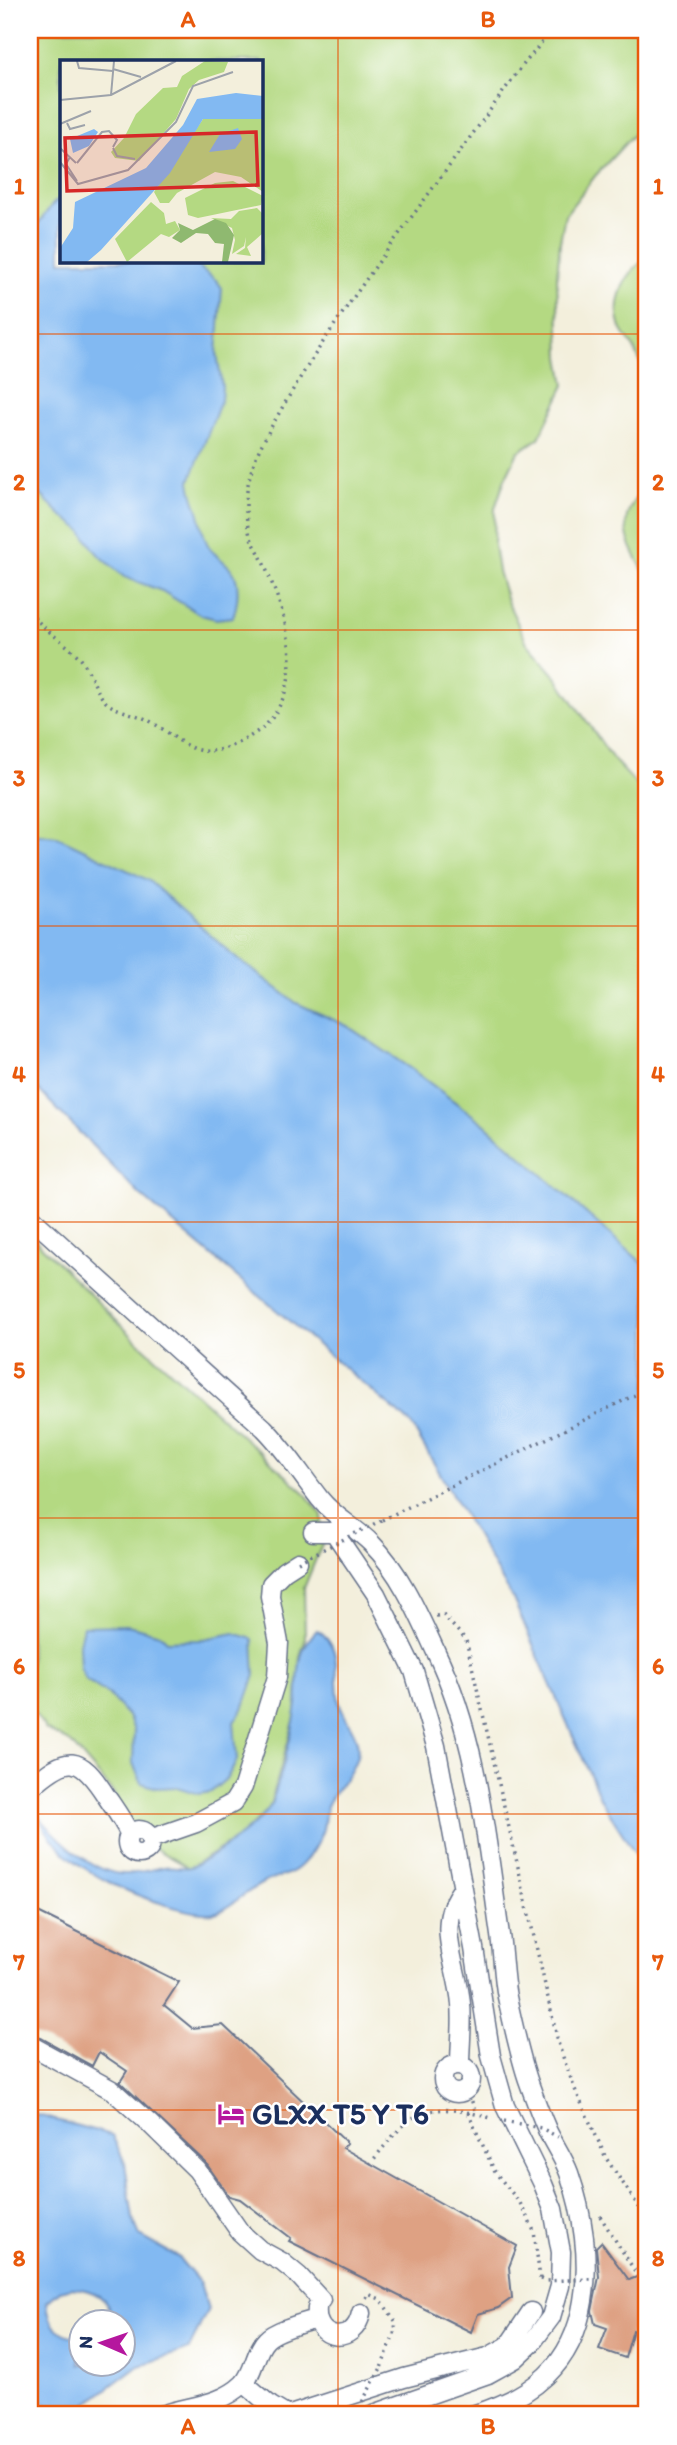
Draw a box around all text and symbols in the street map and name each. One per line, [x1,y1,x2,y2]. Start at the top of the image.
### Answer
text: A [180,5,196,33]
text: B [481,5,496,33]
inset map [60,60,262,262]
text: 1 [14,172,25,200]
text: 1 [653,172,664,200]
text: 2 [13,468,26,496]
text: 2 [652,468,665,496]
text: 3 [13,764,26,792]
text: 3 [652,764,665,792]
text: 4 [12,1060,26,1088]
text: 4 [651,1060,665,1088]
text: 5 [13,1356,25,1384]
text: 5 [652,1356,664,1384]
text: 6 [13,1652,25,1680]
text: 6 [652,1652,664,1680]
text: 7 [12,1948,25,1976]
text: 7 [651,1948,664,1976]
place label: GLXX T5 Y T6 [252,2095,429,2132]
hotel icon: GLXX T5 Y T6 [216,2099,246,2129]
text: 8 [13,2244,26,2272]
text: 8 [652,2244,665,2272]
north arrow [66,2308,136,2378]
text: N [74,2336,97,2349]
text: A [180,2412,196,2440]
text: B [481,2412,496,2440]

